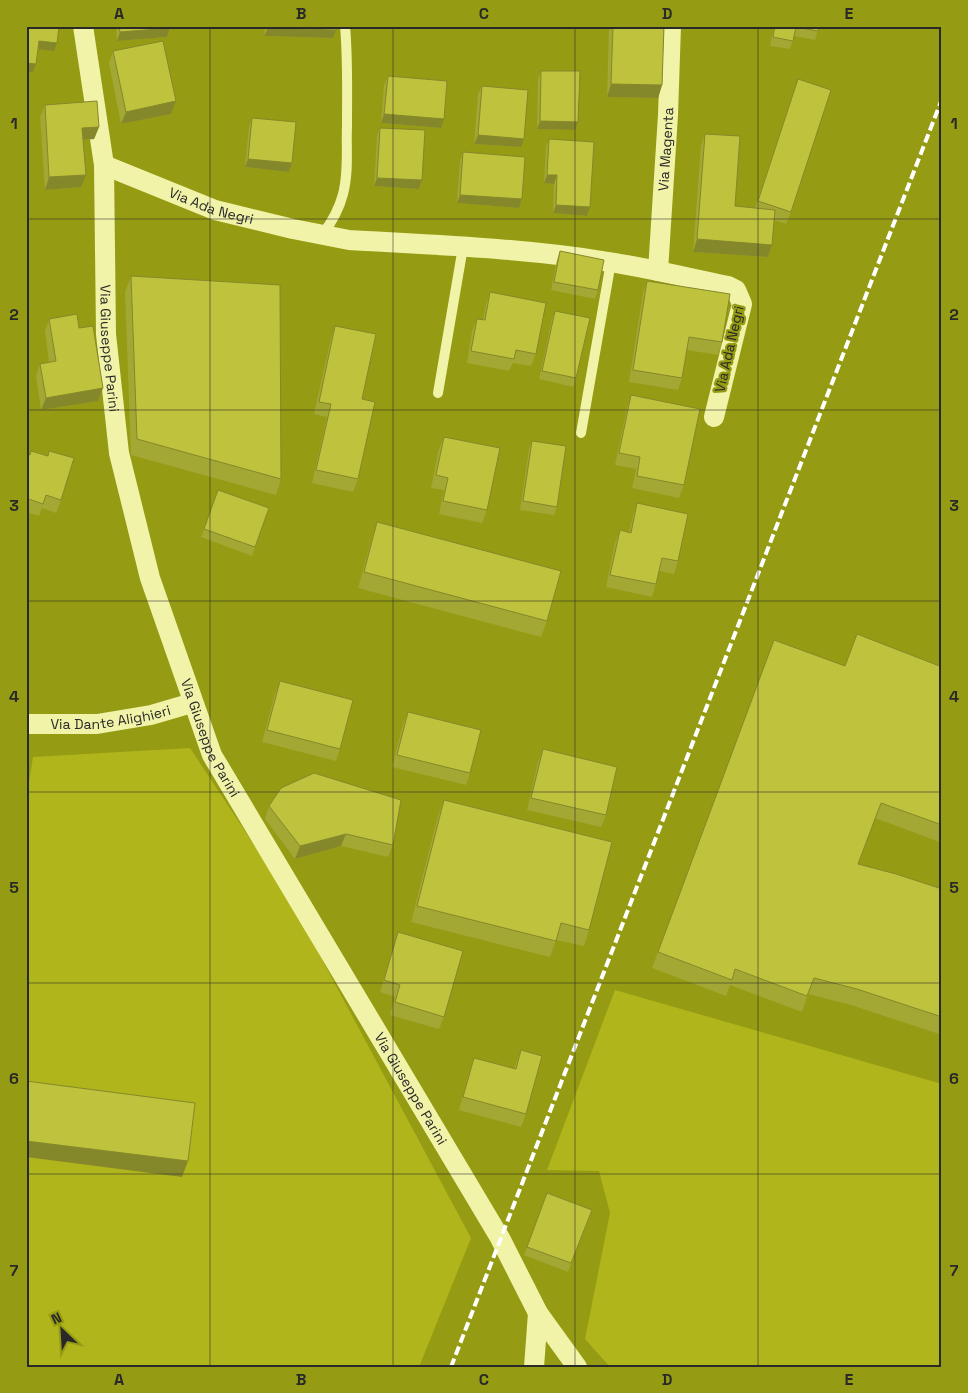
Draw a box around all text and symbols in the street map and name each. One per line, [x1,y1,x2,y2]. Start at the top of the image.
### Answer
text: A [114,3,124,24]
text: B [296,3,306,24]
text: C [479,3,489,24]
text: D [662,3,672,24]
text: E [845,3,854,24]
street label: Via Magenta [654,107,677,192]
text: 1 [10,113,18,134]
text: 1 [950,113,958,134]
street label: Via Ada Negri [166,183,255,228]
street label: Via Giuseppe Parini [96,284,123,413]
text: 2 [9,304,19,325]
street label: Via Ada Negri [710,304,748,394]
text: 2 [949,304,959,325]
text: 3 [9,495,19,516]
text: 3 [949,495,959,516]
street label: Via Giuseppe Parini [177,676,244,800]
text: 4 [9,686,19,707]
text: 4 [949,686,959,707]
street label: Via Dante Alighieri [50,701,173,733]
text: 5 [9,877,19,898]
text: 5 [949,877,959,898]
street label: Via Giuseppe Parini [370,1029,451,1148]
text: 6 [9,1068,19,1089]
text: 6 [949,1068,959,1089]
text: 7 [10,1260,19,1281]
text: 7 [950,1260,959,1281]
north arrow [38,1306,88,1356]
text: N [48,1308,65,1328]
text: A [114,1369,124,1390]
text: B [296,1369,306,1390]
text: C [479,1369,489,1390]
text: D [662,1369,672,1390]
text: E [845,1369,854,1390]

